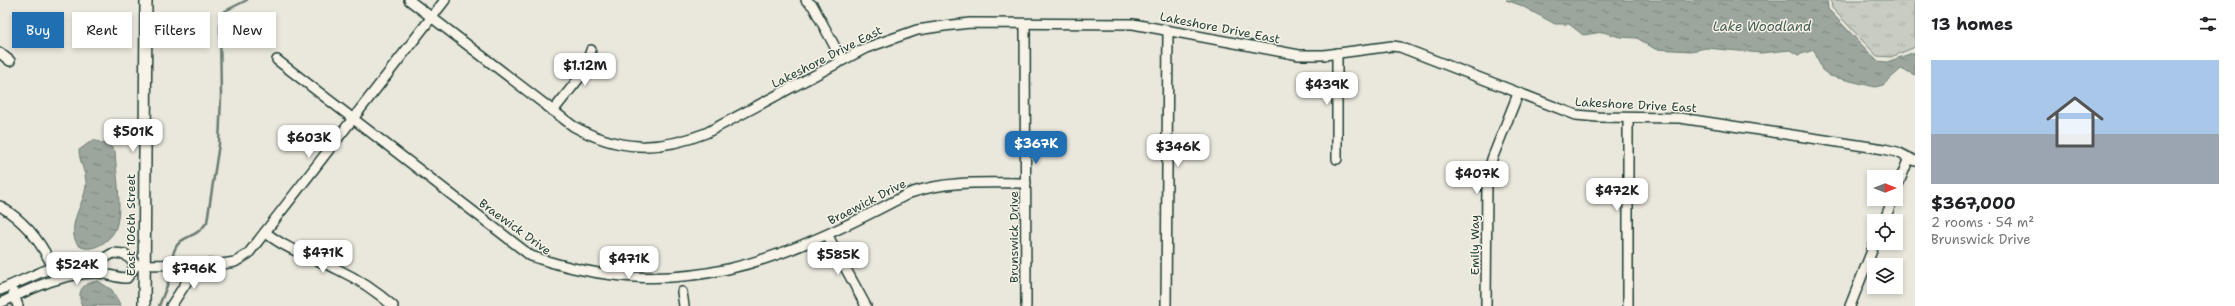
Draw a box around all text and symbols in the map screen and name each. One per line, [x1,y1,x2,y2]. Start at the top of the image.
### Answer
street label: Lakeshore Drive East [1158,8,1282,48]
chip: Buy [12,12,64,48]
chip: Rent [72,12,132,48]
chip: Filters [140,12,210,48]
chip: New [218,12,276,48]
text: 13 homes [1931,13,2013,35]
icon: filters [2197,13,2219,35]
water label: Lake Woodland [1713,18,1812,35]
street label: Lakeshore Drive East [769,22,885,92]
pin: $1.12M [552,53,618,87]
text: $1.12M [563,57,607,74]
pin: $439K [1299,72,1355,106]
text: $439K [1305,76,1349,93]
icon: home [2039,86,2111,158]
street label: Lakeshore Drive East [1575,94,1697,116]
pin: $501K [105,119,161,153]
text: $501K [113,123,153,140]
pin: $603K [281,125,337,159]
text: $603K [287,129,331,146]
pin: $367K [1008,131,1064,165]
pin: $346K [1150,134,1206,168]
text: $367K [1014,135,1058,152]
text: $346K [1156,138,1200,155]
pin: $407K [1449,161,1505,195]
text: $407K [1455,165,1499,182]
north arrow [1867,170,1903,206]
map controls [1867,170,1903,294]
street label: East 106th Street [123,174,139,276]
street label: Braewick Drive [825,175,909,229]
pin: $472K [1589,178,1645,212]
text: $472K [1595,182,1639,199]
street label: Brunswick Drive [1006,191,1022,283]
text: $367,000 [1931,192,2016,214]
street label: Braewick Drive [476,195,555,259]
button: locate [1867,214,1903,250]
text: 2 rooms · 54 m² [1931,214,2034,231]
street label: Emily Way [1467,215,1483,275]
text: Brunswick Drive [1931,231,2031,248]
pin: $471K [295,240,351,274]
pin: $585K [810,242,866,276]
text: $471K [303,244,343,261]
pin: $471K [601,246,657,280]
text: $585K [816,246,860,263]
text: $471K [609,250,649,267]
pin: $524K [49,252,105,286]
text: $524K [55,256,99,273]
pin: $796K [166,256,222,290]
button: layers [1867,258,1903,294]
text: $796K [172,260,216,277]

